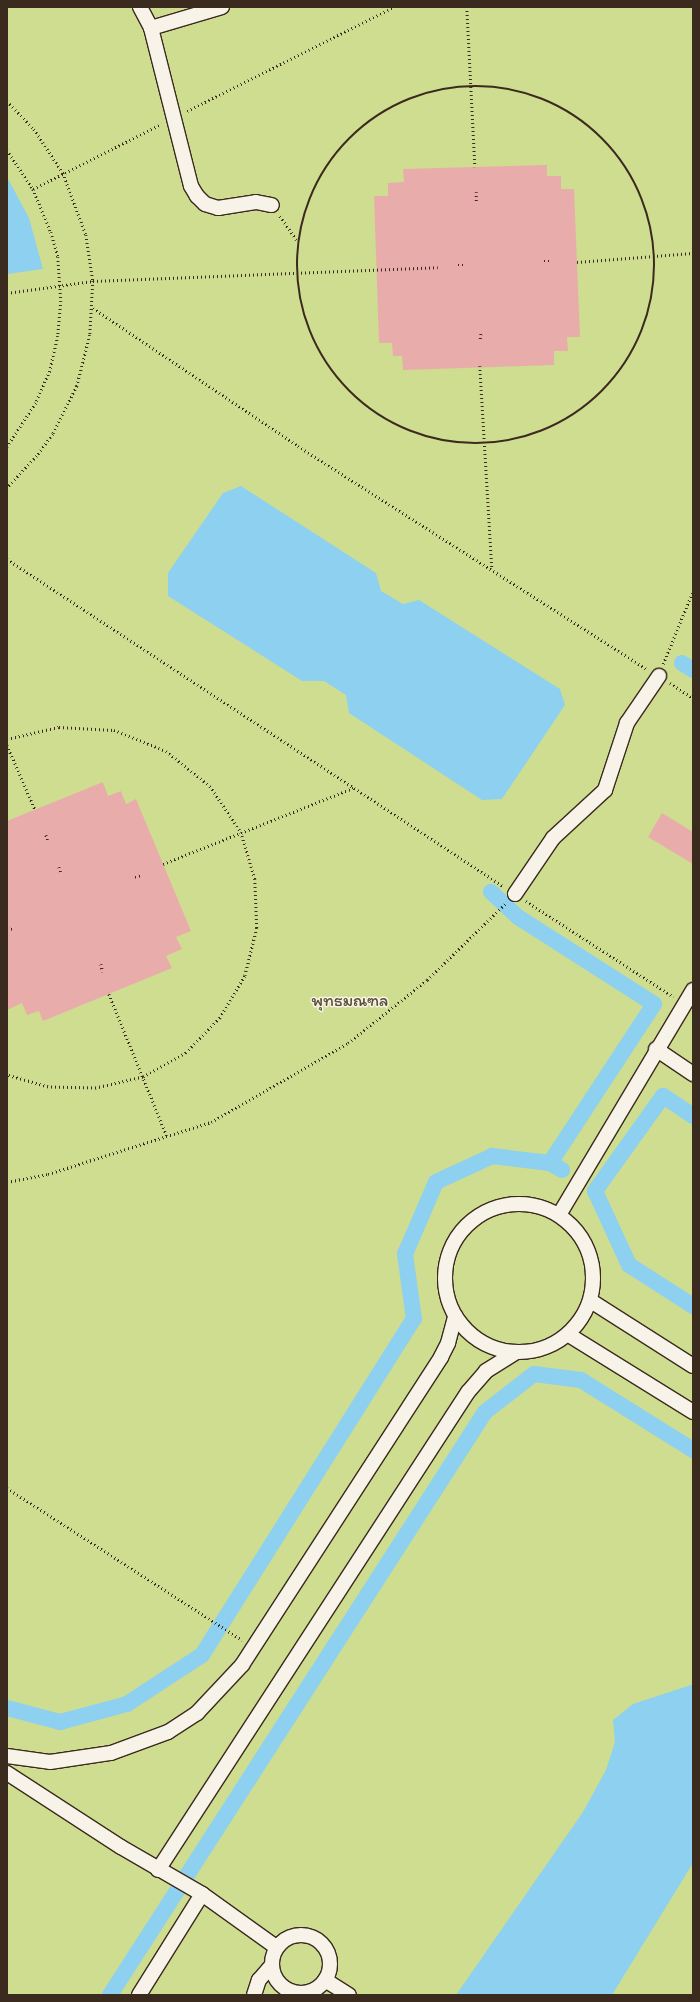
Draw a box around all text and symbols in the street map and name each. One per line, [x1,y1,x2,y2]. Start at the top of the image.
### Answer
park label: พุทธมณฑล [312,991,388,1011]

